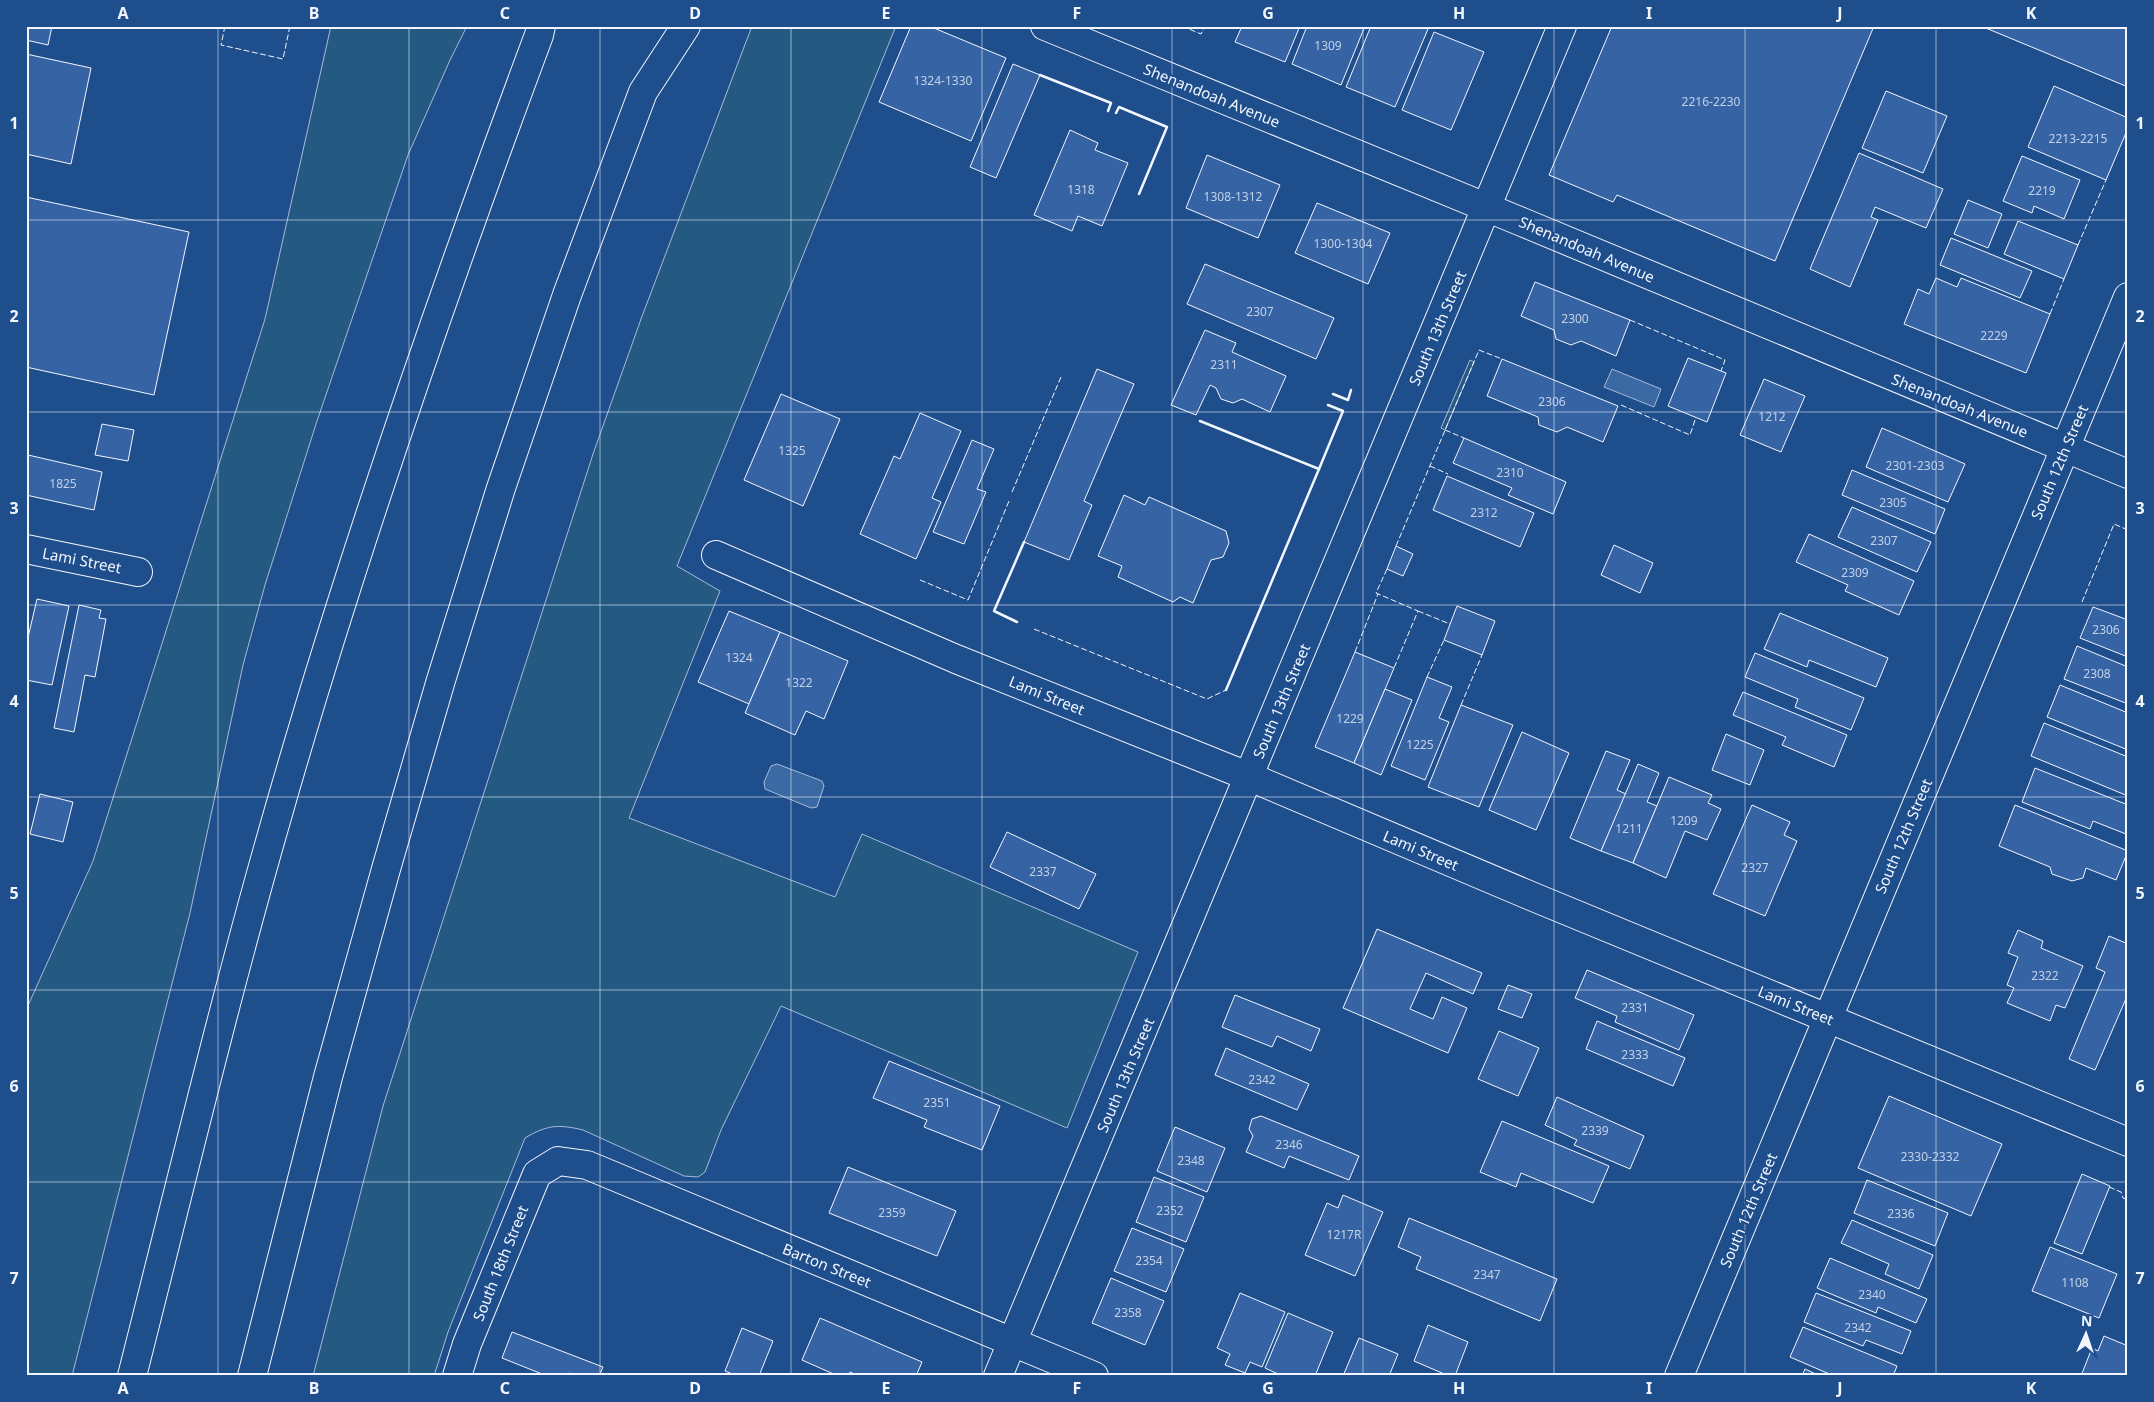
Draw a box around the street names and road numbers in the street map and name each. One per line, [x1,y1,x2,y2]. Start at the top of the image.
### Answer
street label: Shenandoah Avenue [1141,58,1283,132]
street label: Shenandoah Avenue [1516,211,1658,287]
street label: South 13th Street [1404,267,1470,388]
street label: Shenandoah Avenue [1889,368,2031,442]
street label: South 12th Street [2026,401,2092,522]
street label: Lami Street [41,543,124,578]
street label: South 13th Street [1248,640,1314,761]
street label: Lami Street [1006,671,1088,719]
street label: South 12th Street [1870,775,1936,896]
street label: Lami Street [1380,825,1462,875]
street label: Lami Street [1755,981,1837,1029]
street label: South 13th Street [1092,1014,1158,1135]
street label: South 12th Street [1715,1149,1781,1270]
street label: South 18th Street [468,1202,532,1324]
street label: Barton Street [780,1238,875,1292]

